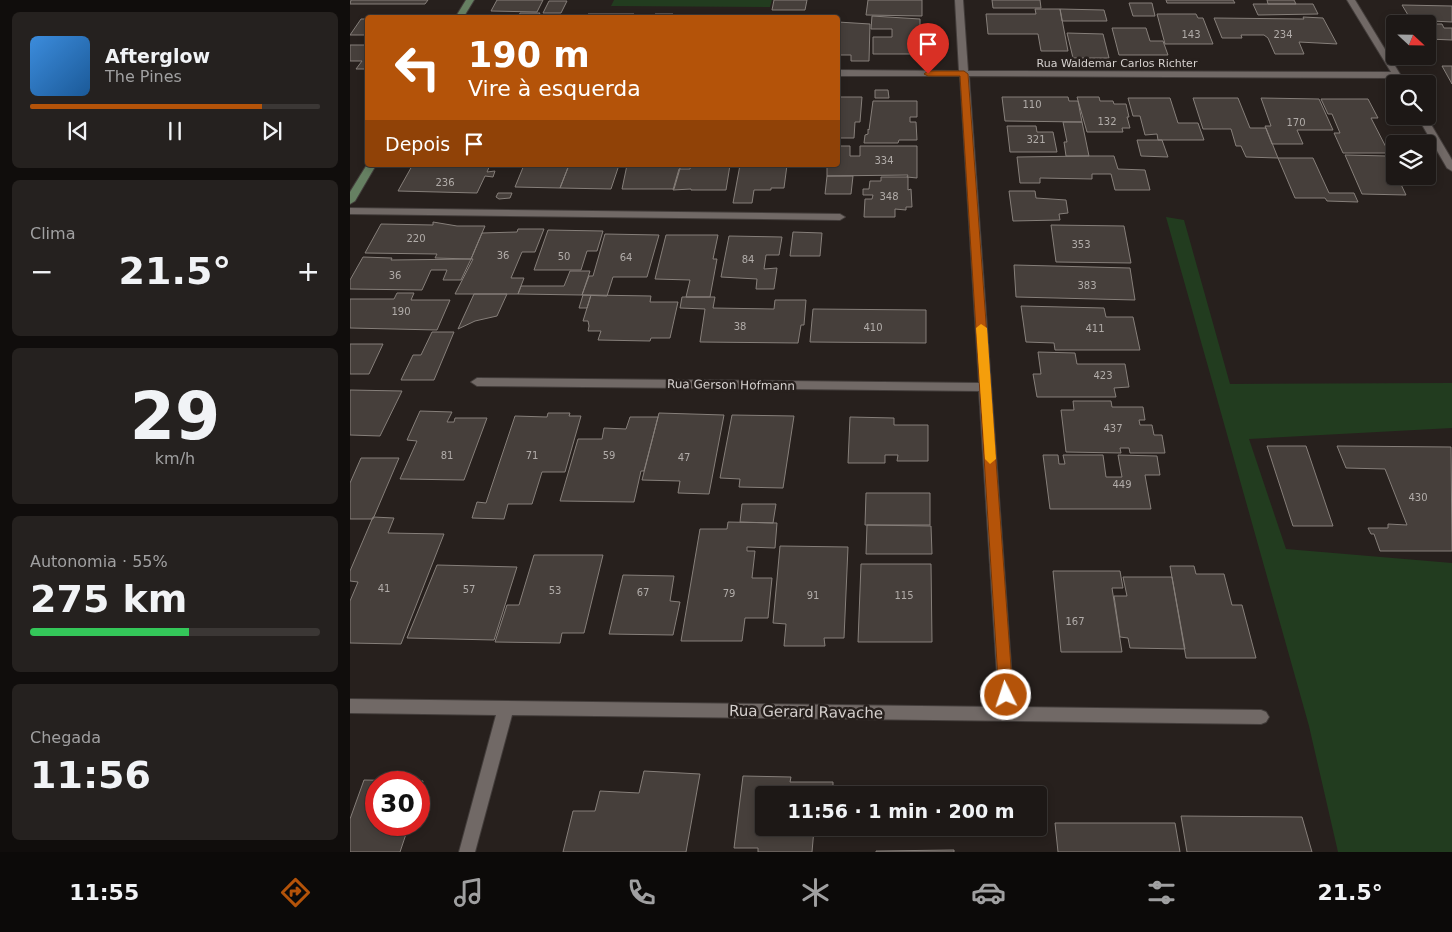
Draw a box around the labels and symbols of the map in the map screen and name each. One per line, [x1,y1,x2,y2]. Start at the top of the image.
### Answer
north arrow [1386,15,1436,65]
pin [907,23,949,74]
house number: 143 [1181,29,1201,40]
house number: 234 [1273,29,1293,40]
street label: Rua Waldemar Carlos Richter [1037,57,1198,70]
house number: 110 [1022,99,1042,110]
house number: 132 [1097,116,1117,127]
house number: 170 [1286,117,1306,128]
house number: 321 [1026,134,1046,145]
house number: 334 [874,155,894,166]
house number: 236 [435,177,455,188]
house number: 348 [879,191,899,202]
house number: 220 [406,233,426,244]
house number: 353 [1071,239,1091,250]
house number: 36 [497,250,509,261]
house number: 50 [558,251,570,262]
house number: 64 [620,252,632,263]
house number: 84 [742,254,754,265]
house number: 36 [389,270,401,281]
house number: 383 [1077,280,1097,291]
house number: 190 [391,306,411,317]
house number: 38 [734,321,746,332]
house number: 410 [863,322,883,333]
house number: 411 [1085,323,1105,334]
house number: 423 [1093,370,1113,381]
street label: Rua Gerson Hofmann [667,377,795,393]
house number: 437 [1103,423,1123,434]
house number: 81 [441,450,453,461]
house number: 71 [526,450,538,461]
house number: 59 [603,450,615,461]
house number: 47 [678,452,690,463]
house number: 449 [1112,479,1132,490]
house number: 430 [1408,492,1428,503]
house number: 41 [378,583,390,594]
house number: 57 [463,584,475,595]
house number: 53 [549,585,561,596]
house number: 67 [637,587,649,598]
house number: 79 [723,588,735,599]
house number: 91 [807,590,819,601]
house number: 115 [894,590,914,601]
house number: 167 [1065,616,1085,627]
position arrow [979,668,1031,720]
street label: Rua Gerard Ravache [729,702,883,722]
speed limit sign: 30 [365,771,430,836]

